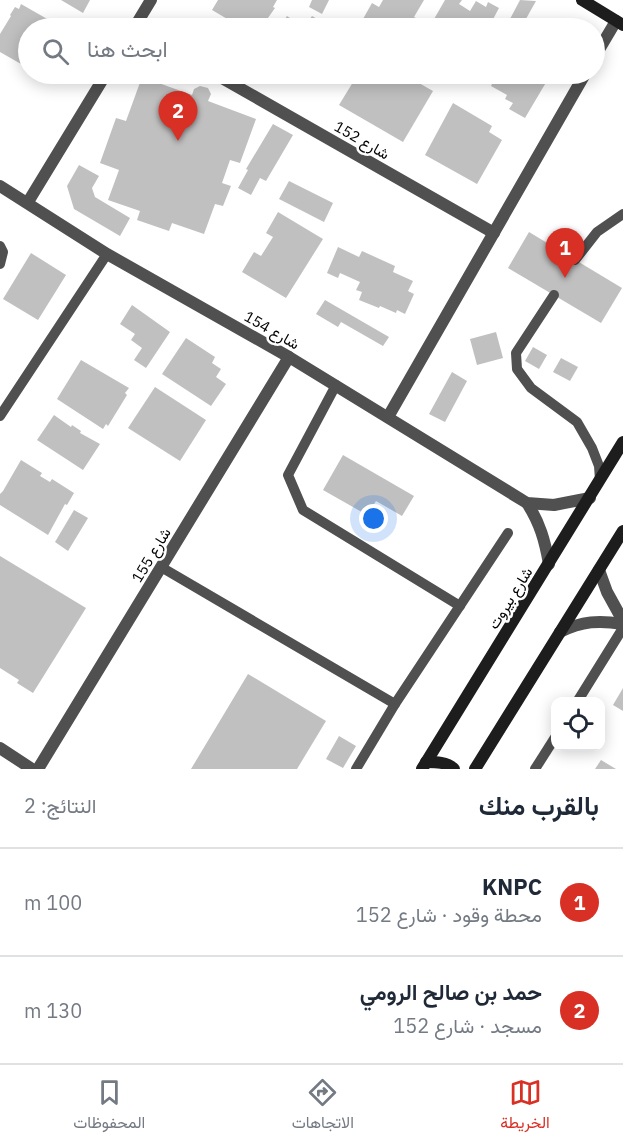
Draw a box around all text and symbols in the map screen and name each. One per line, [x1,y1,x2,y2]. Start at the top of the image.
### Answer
search box [18,18,605,84]
text: ابحث هنا [87,34,168,63]
icon: search [39,35,72,68]
pin: 2 [158,92,198,141]
street label: شارع 152 [330,117,393,165]
pin: 1 [546,228,584,278]
street label: شارع 154 [240,307,303,355]
your location [359,504,388,533]
street label: شارع 155 [127,524,177,587]
street label: شارع بيروت [484,563,538,634]
map controls [551,697,605,751]
button: locate [551,697,605,751]
text: بالقرب منك [479,788,599,822]
text: النتائج: 2 [24,792,96,819]
text: KNPC [482,872,542,901]
text: 100 m [24,889,82,916]
text: 1 [574,889,586,916]
text: محطة وقود · شارع 152 [356,901,542,928]
text: حمد بن صالح الرومي [360,977,542,1006]
text: 130 m [24,997,82,1024]
text: 2 [574,997,586,1024]
text: مسجد · شارع 152 [393,1012,542,1039]
tab: المحفوظات [73,1076,145,1137]
tab: الاتجاهات [292,1076,354,1137]
tab: الخريطة [500,1076,550,1137]

